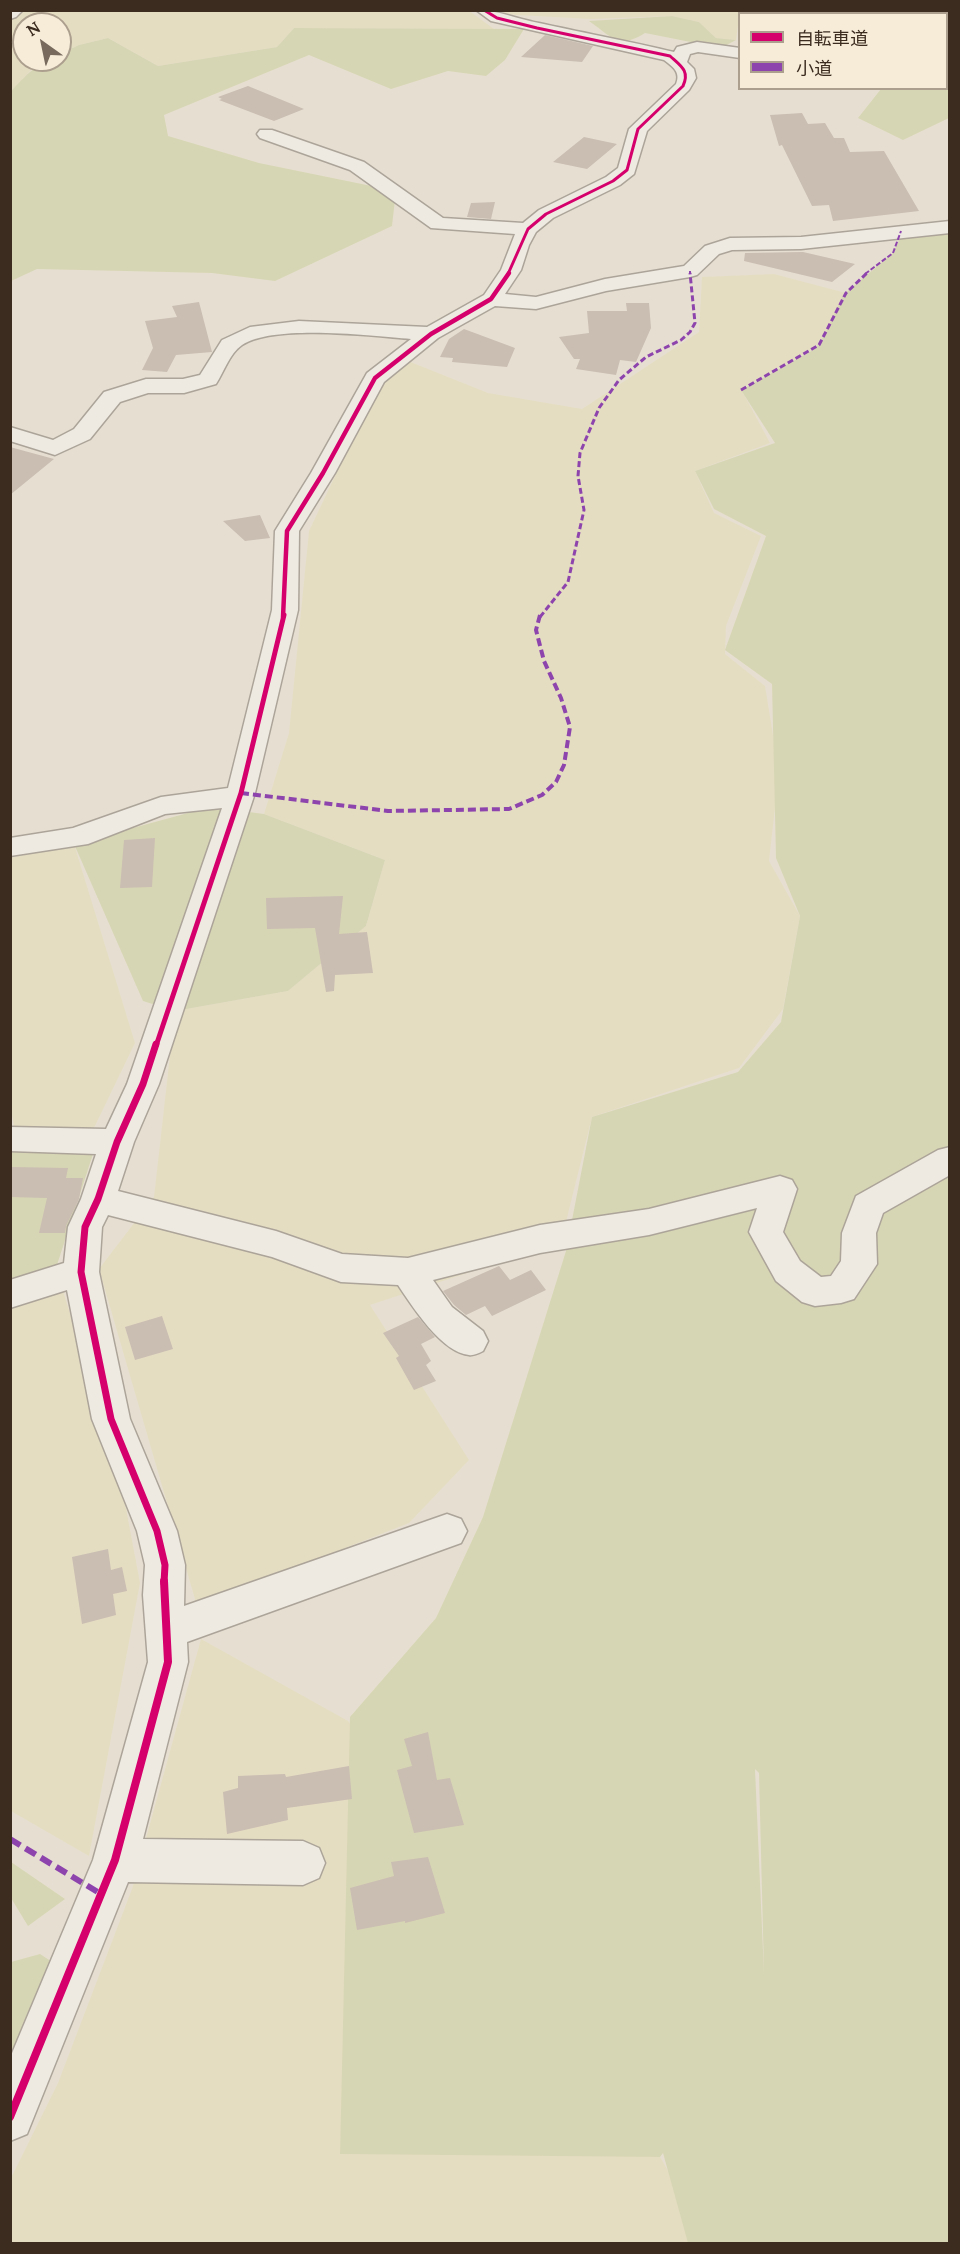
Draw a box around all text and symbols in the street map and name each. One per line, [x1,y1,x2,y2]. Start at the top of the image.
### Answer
north arrow [12,12,72,72]
legend [738,12,948,90]
text: N [23,17,44,40]
text: 自転車道 [796,27,868,50]
text: 小道 [796,57,832,80]

